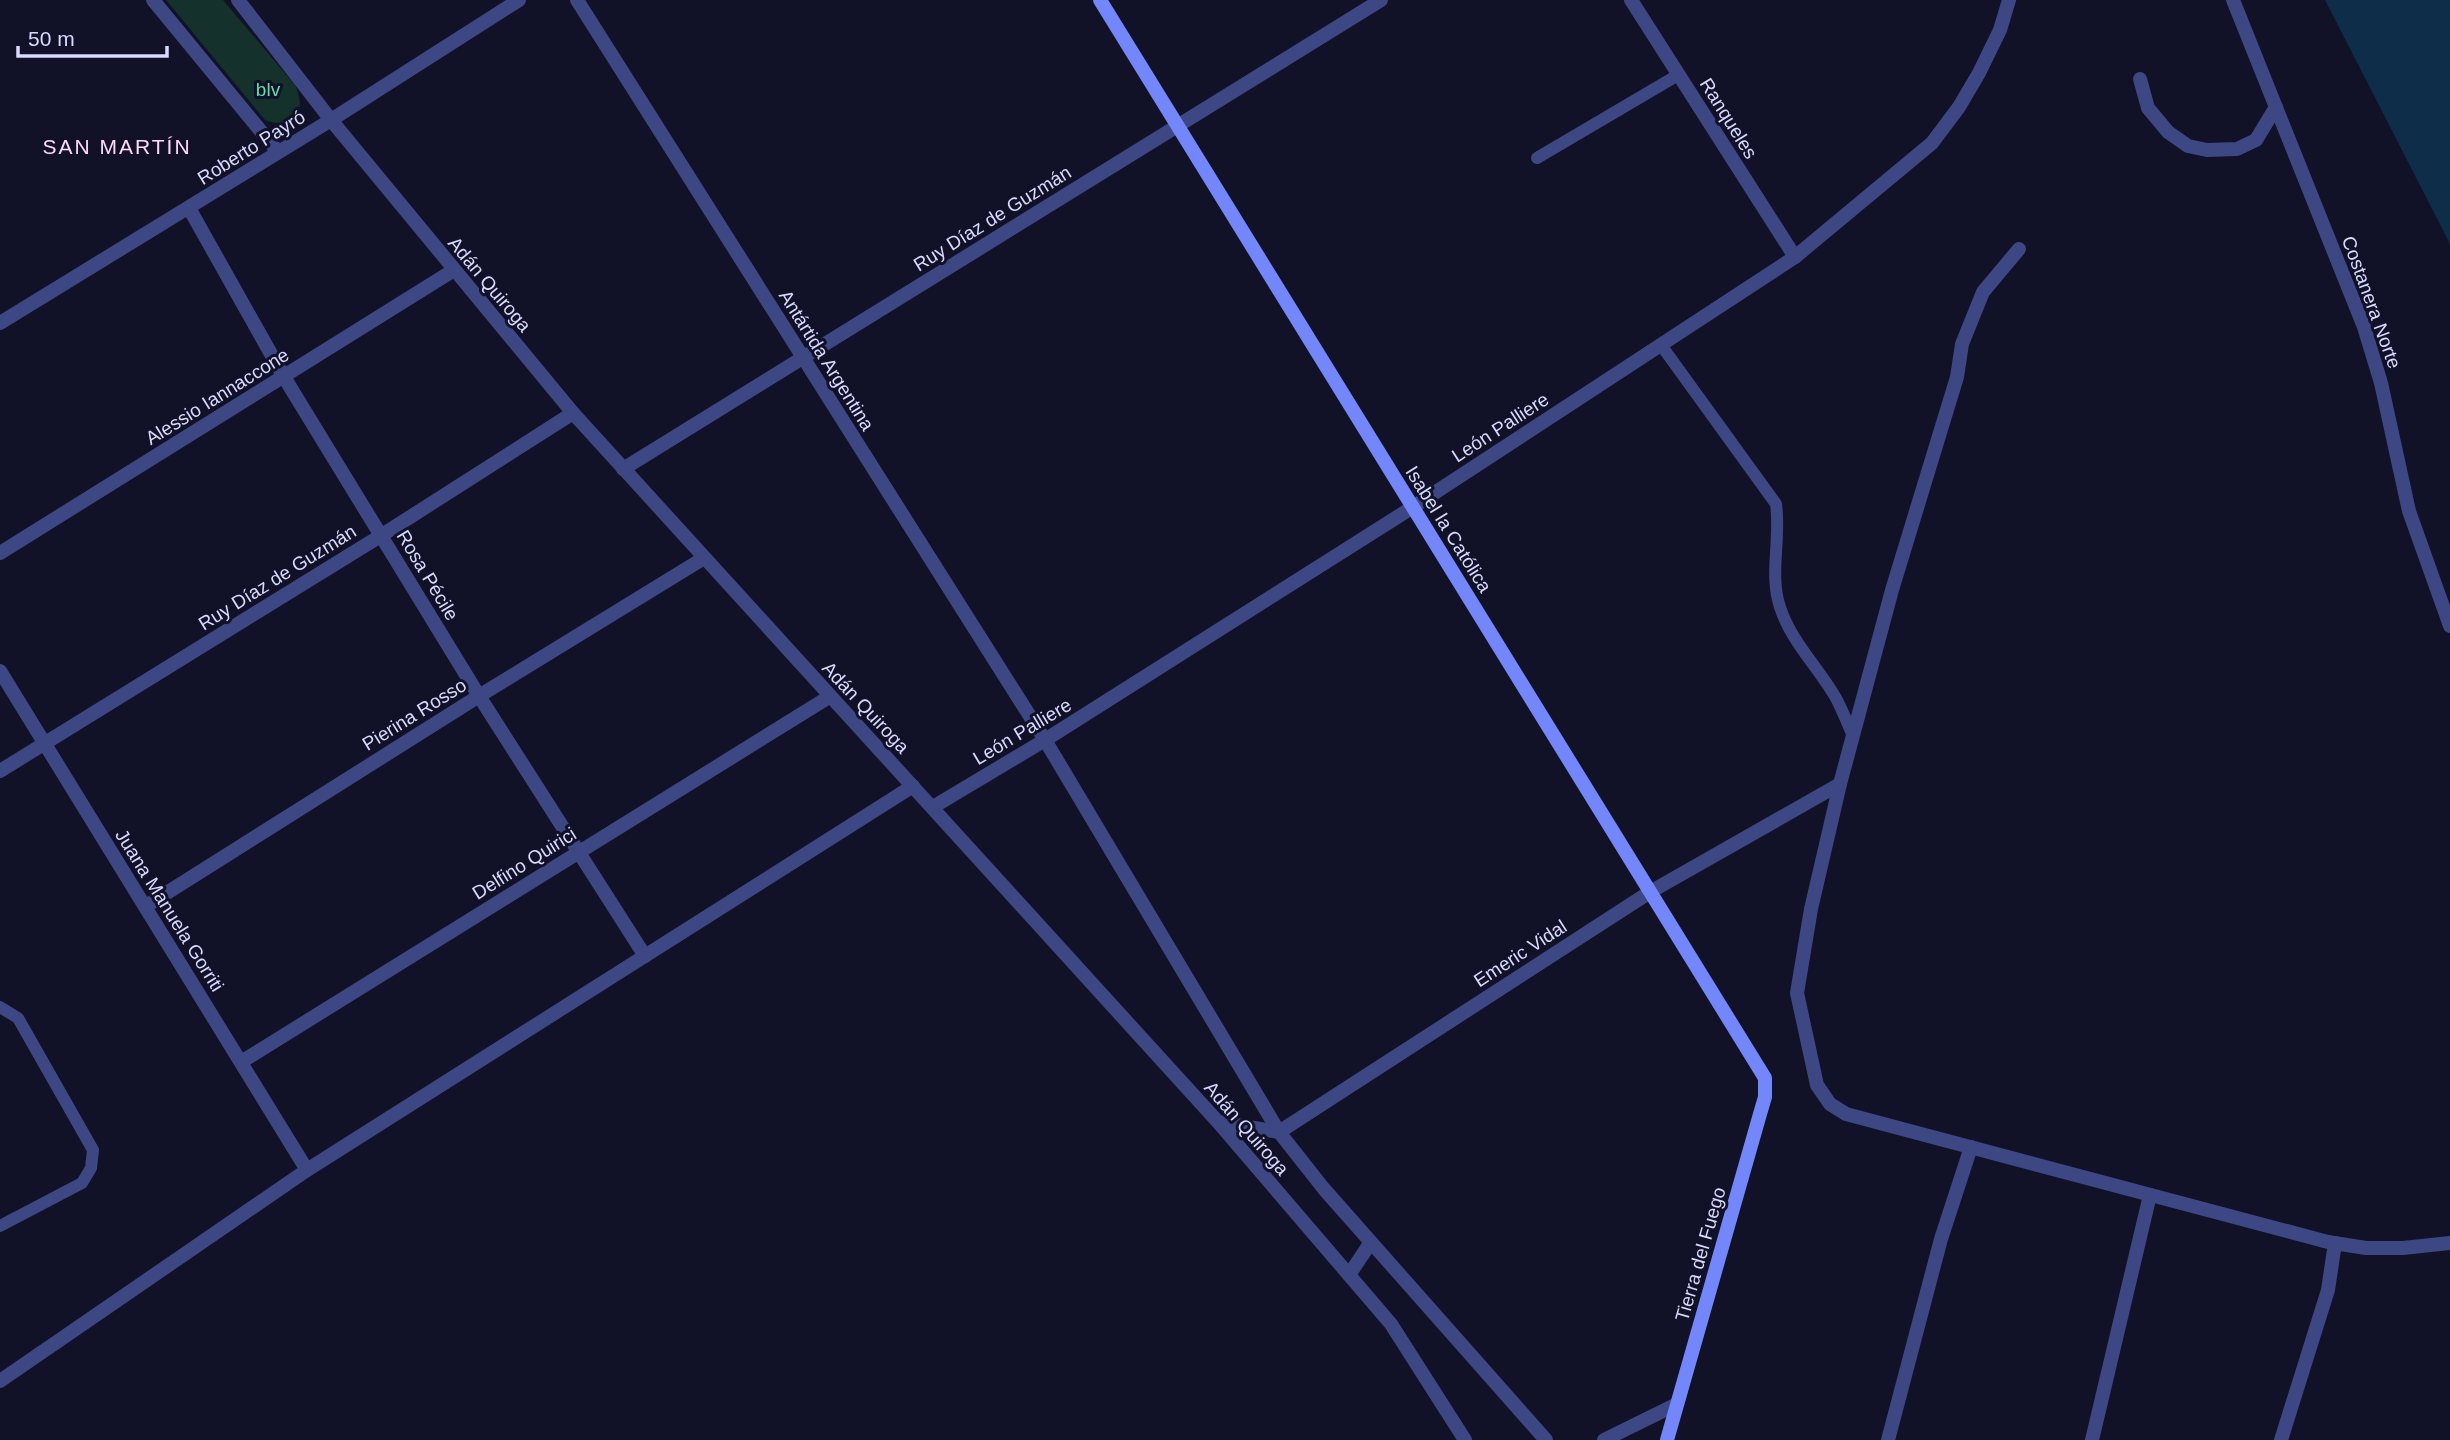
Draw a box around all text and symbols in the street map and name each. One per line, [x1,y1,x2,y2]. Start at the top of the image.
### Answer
scale bar [18,14,166,58]
text: 50 m [28,27,75,50]
street label: Ranqueles [1696,74,1762,162]
park label: blv [256,79,281,100]
street label: Roberto Payró [194,106,309,189]
district label: SAN MARTÍN [42,135,192,158]
street label: Ruy Díaz de Guzmán [910,161,1075,275]
street label: Adán Quiroga [444,233,536,336]
street label: Costanera Norte [2338,233,2405,371]
street label: Antártida Argentina [775,286,879,435]
street label: Alessio Iannaccone [142,344,293,449]
street label: León Palliere [1448,388,1553,466]
street label: Isabel la Católica [1401,462,1496,597]
street label: Ruy Díaz de Guzmán [195,520,360,634]
street label: Rosa Pécile [392,526,463,624]
street label: Adán Quiroga [818,657,914,758]
street label: Pierina Rosso [359,674,470,755]
street label: León Palliere [969,694,1075,769]
street label: Delfino Quirici [469,823,580,904]
street label: Juana Manuela Gorriti [111,825,228,995]
street label: Emeric Vidal [1470,916,1571,991]
street label: Adán Quiroga [1200,1077,1293,1180]
street label: Tierra del Fuego [1671,1185,1730,1324]

